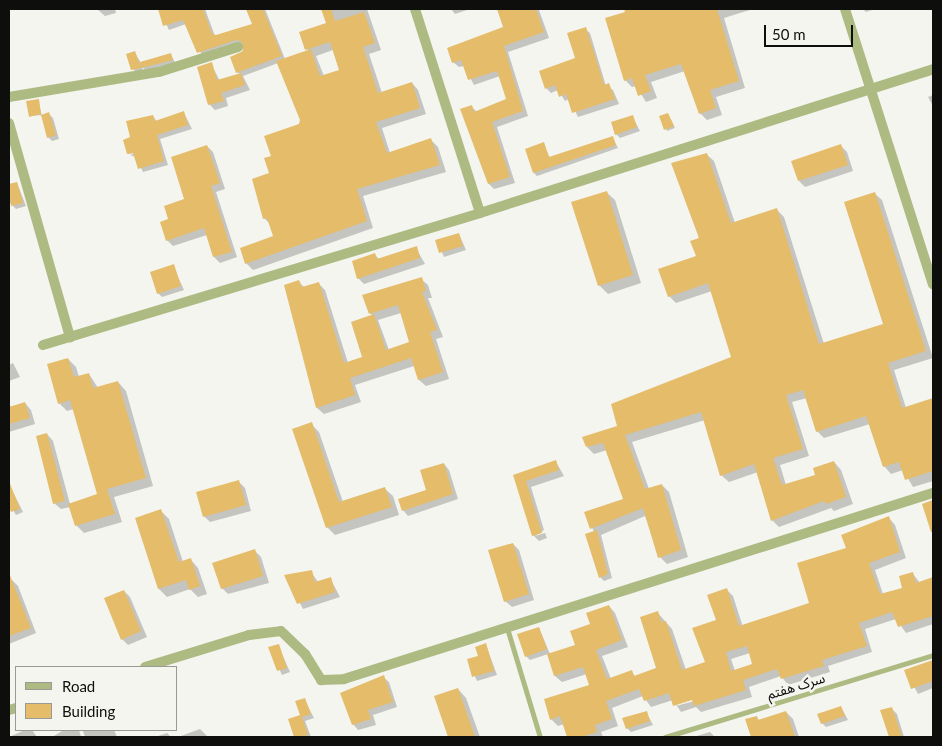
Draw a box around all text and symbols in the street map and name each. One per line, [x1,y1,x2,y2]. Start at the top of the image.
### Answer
scale bar [767,15,856,47]
text: 50 m [772,25,806,43]
legend [15,666,178,731]
street label: سرک هفتم [765,669,827,703]
text: Road [62,677,95,695]
text: Building [62,702,115,720]

